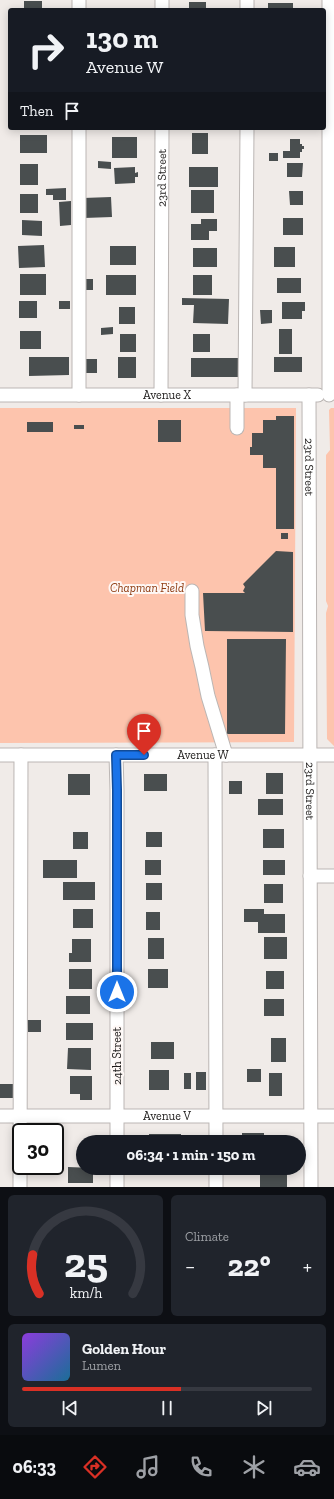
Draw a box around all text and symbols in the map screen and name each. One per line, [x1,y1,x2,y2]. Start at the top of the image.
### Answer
text: 130 m [86,22,158,55]
icon: right [20,24,72,76]
text: Avenue W [86,56,163,78]
icon: arrive [61,100,83,122]
text: Then [20,102,53,120]
street label: 23rd Street [155,148,169,207]
street label: Avenue X [143,388,192,402]
street label: 23rd Street [302,438,316,497]
park label: Chapman Field [110,581,184,595]
pin [127,714,161,755]
icon: arrive [133,720,155,742]
street label: Avenue W [177,748,230,762]
street label: 23rd Street [303,762,317,821]
position arrow [96,971,138,1013]
street label: 24th Street [110,1026,124,1085]
street label: Avenue V [143,1109,191,1123]
speed limit sign: 30 [12,1123,64,1175]
text: 06:34 · 1 min · 150 m [127,1146,255,1164]
text: Climate [185,1229,229,1244]
text: 25 [63,1237,108,1287]
text: 22° [227,1248,271,1284]
text: − [185,1253,195,1280]
text: + [303,1253,312,1280]
text: km/h [69,1284,102,1301]
text: Golden Hour [82,1340,166,1358]
text: Lumen [82,1358,121,1373]
icon: previous [59,1397,81,1419]
icon: pause [156,1397,178,1419]
icon: next [253,1397,275,1419]
icon: directions [81,1453,109,1481]
icon: music [134,1453,162,1481]
icon: phone [187,1453,215,1481]
icon: climate [240,1453,268,1481]
icon: car [293,1453,321,1481]
text: 06:33 [13,1456,56,1478]

